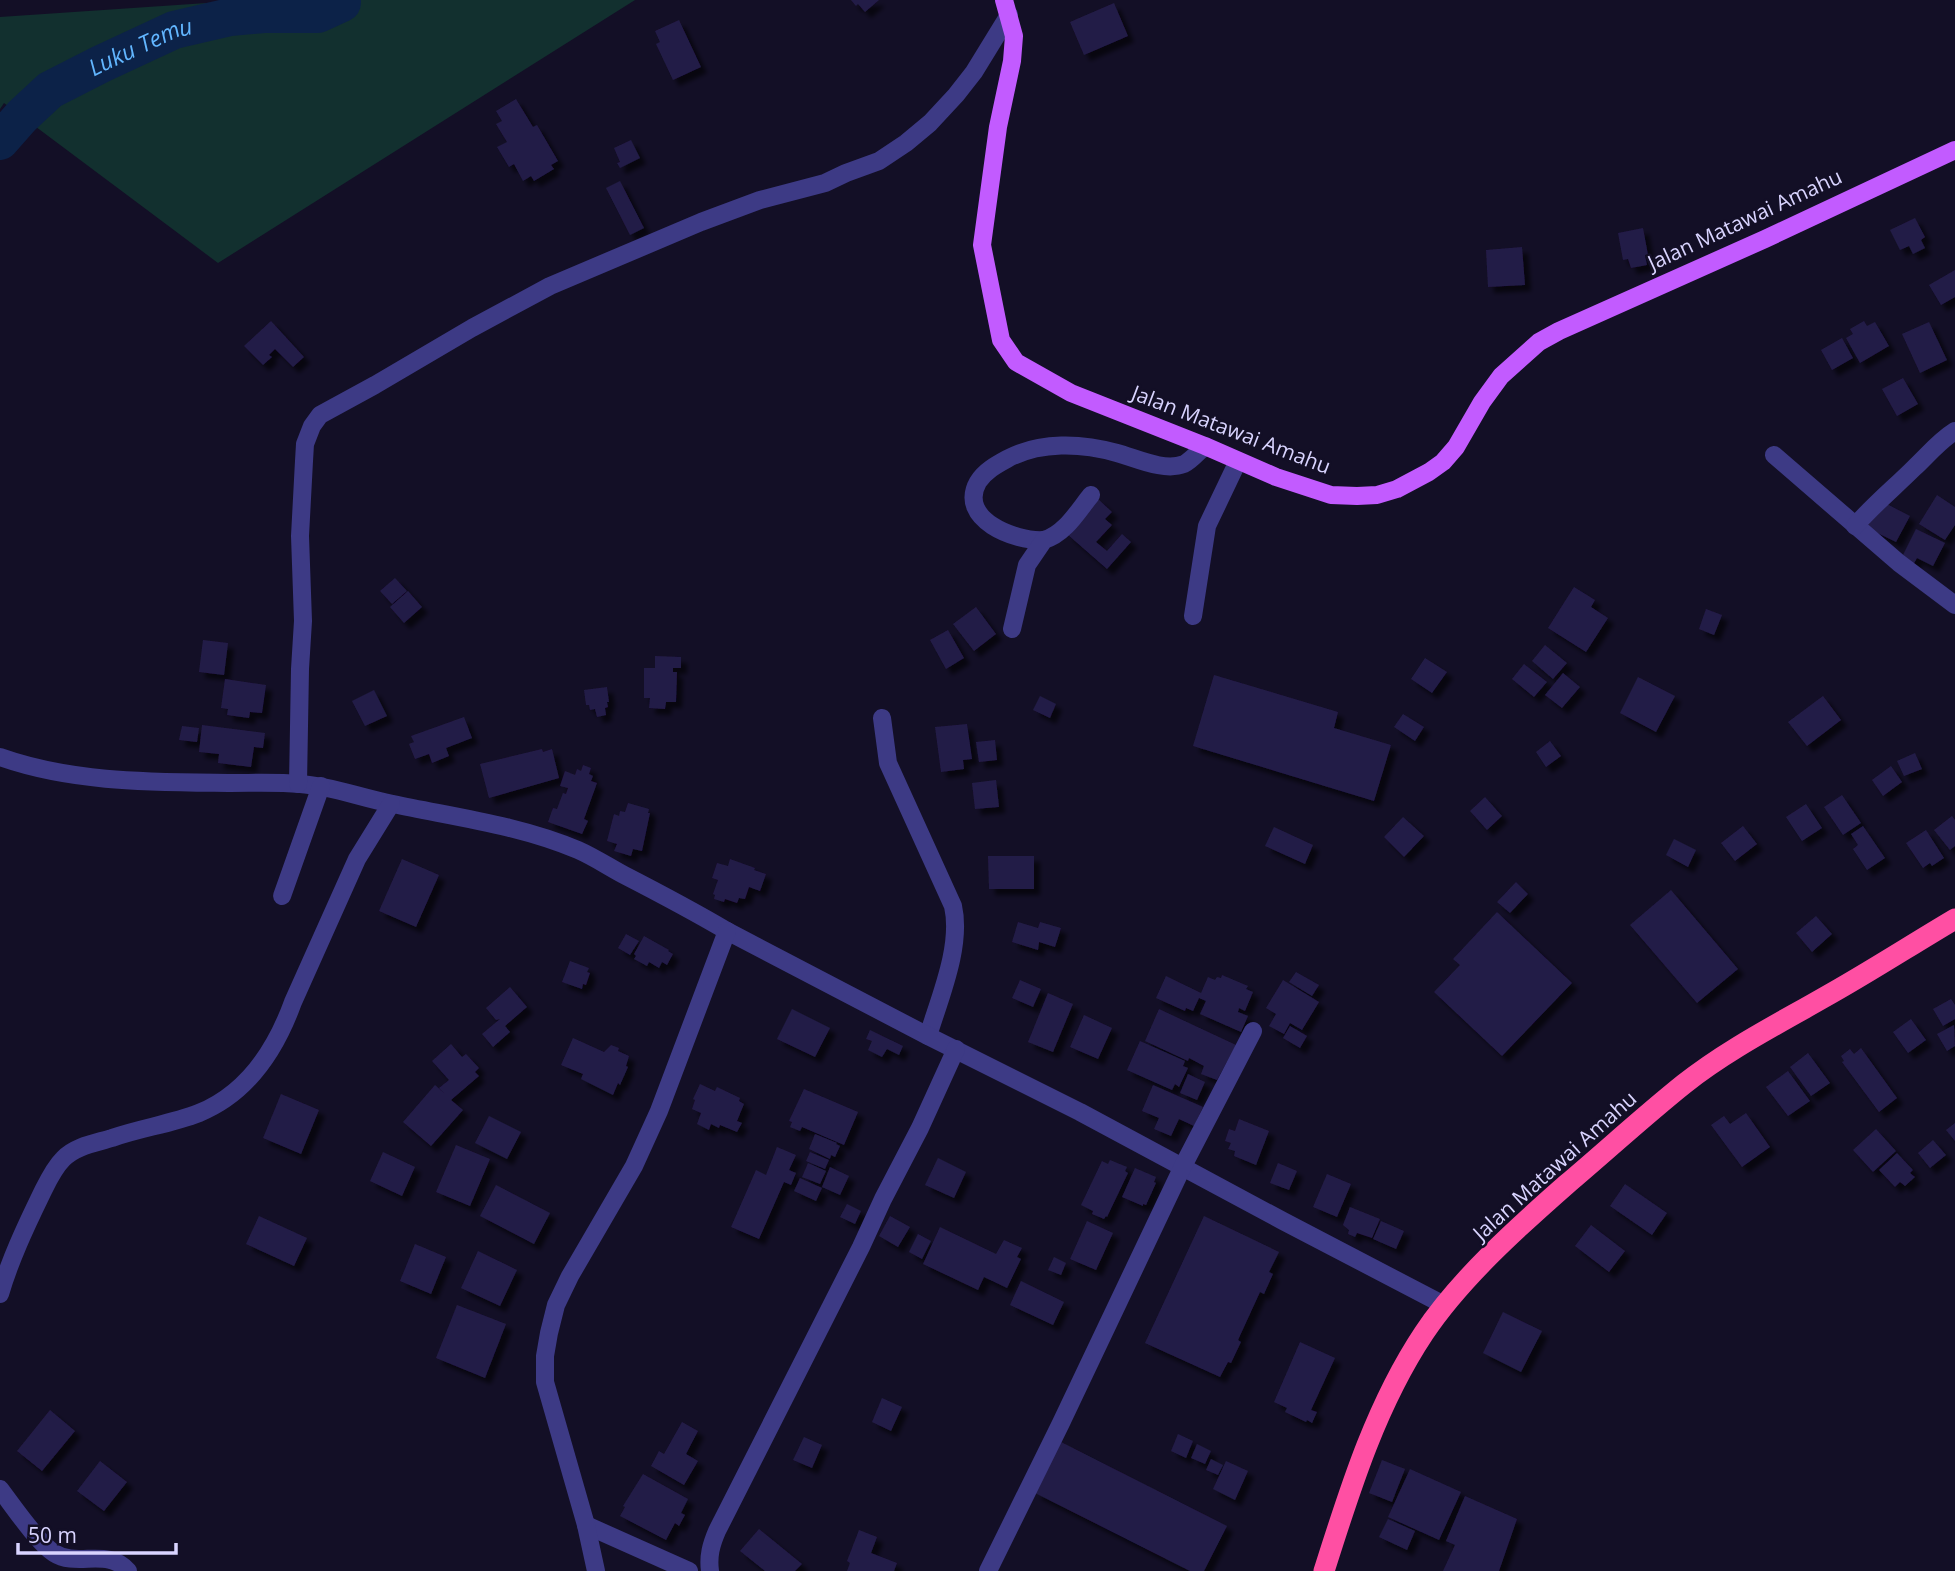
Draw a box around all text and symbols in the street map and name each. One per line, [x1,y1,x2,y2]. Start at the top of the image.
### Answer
water label: Luku Temu [82,9,195,83]
street label: Jalan Matawai Amahu [1641,162,1846,277]
street label: Jalan Matawai Amahu [1126,377,1335,480]
street label: Jalan Matawai Amahu [1465,1084,1642,1248]
scale bar [18,1512,175,1556]
text: 50 m [28,1521,77,1549]

